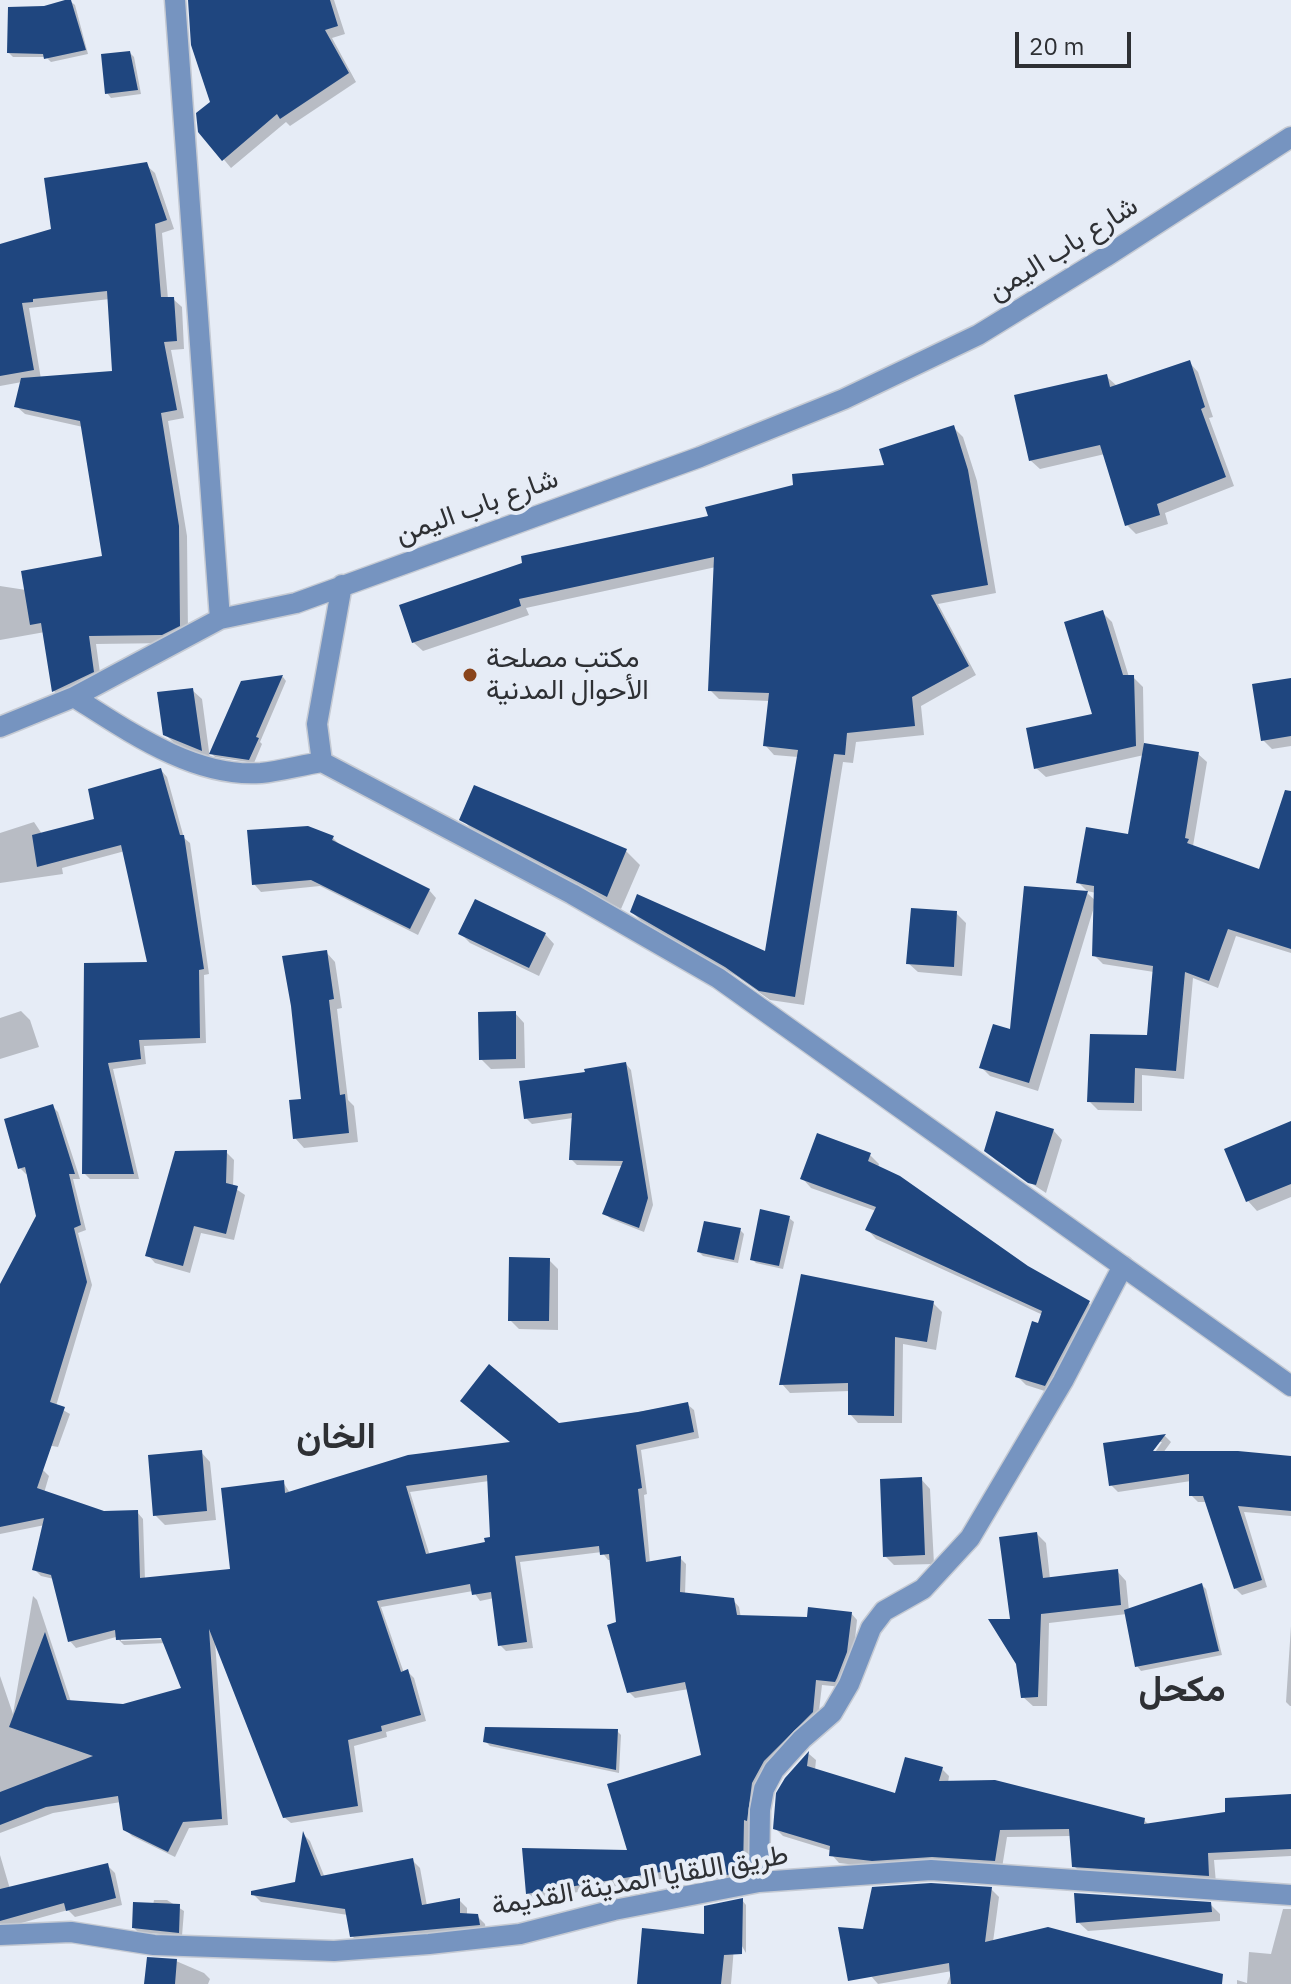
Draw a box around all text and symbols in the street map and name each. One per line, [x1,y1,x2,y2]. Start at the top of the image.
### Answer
scale bar [1019,16,1135,66]
text: 20 m [1029,30,1084,62]
street label: شارع باب اليمن [982,190,1144,308]
street label: شارع باب اليمن [391,462,563,552]
place label: مكتب مصلحة الأحوال المدنية [486,642,649,708]
marker: مكتب مصلحة الأحوال المدنية [461,666,479,684]
district label: الخان [296,1416,376,1460]
district label: مكحل [1139,1669,1225,1713]
street label: طريق اللقايا المدينة القديمة [489,1838,791,1924]

